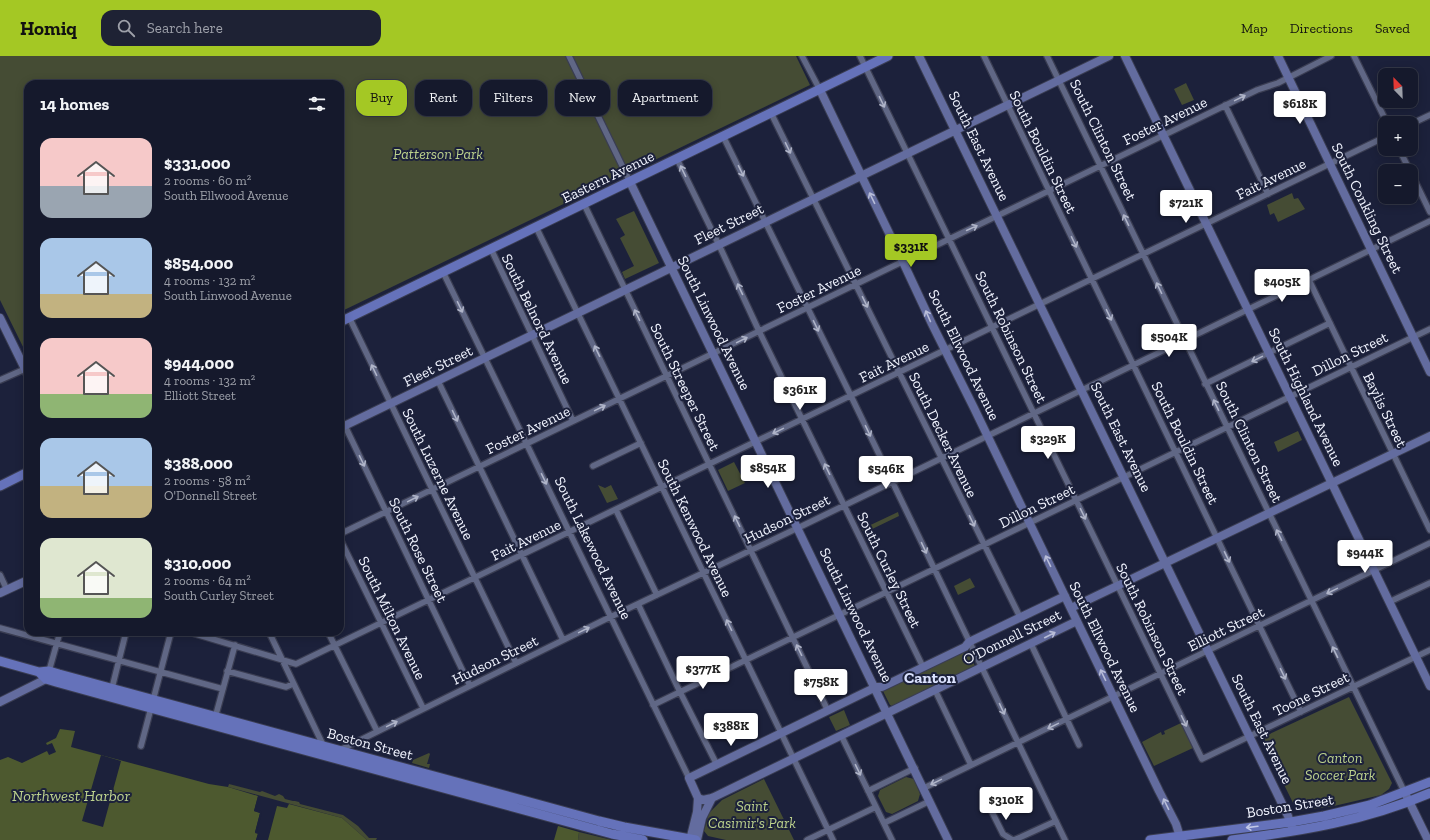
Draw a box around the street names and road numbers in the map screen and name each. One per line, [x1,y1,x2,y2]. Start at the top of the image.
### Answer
street label: South Clinton Street [1066,76,1140,204]
street label: South East Avenue [945,88,1013,204]
street label: South Bouldin Street [1005,88,1081,217]
street label: Foster Avenue [1120,93,1210,149]
street label: South Conkling Street [1328,140,1407,277]
street label: Eastern Avenue [559,147,657,207]
street label: Fait Avenue [1233,154,1309,204]
street label: Fleet Street [691,199,767,249]
street label: South Belnord Avenue [498,251,576,387]
street label: South Linwood Avenue [674,253,754,393]
street label: Foster Avenue [774,261,864,317]
street label: South Robinson Street [971,268,1051,406]
street label: South Ellwood Avenue [924,287,1004,423]
street label: South Streeper Street [646,320,724,454]
street label: South Highland Avenue [1265,325,1347,469]
street label: Dillon Street [1309,328,1391,380]
street label: Fait Avenue [856,337,932,387]
street label: Fleet Street [400,341,476,391]
street label: South Decker Avenue [905,369,981,501]
street label: Baylis Street [1359,370,1411,451]
street label: South Clinton Street [1212,378,1286,506]
street label: South East Avenue [1087,379,1155,495]
street label: South Bouldin Street [1147,379,1223,508]
street label: Foster Avenue [483,402,573,458]
street label: South Luzerne Avenue [398,405,478,543]
street label: South Kenwood Avenue [654,456,736,600]
street label: South Lakewood Avenue [551,474,635,622]
street label: Dillon Street [996,480,1078,532]
street label: Hudson Street [741,490,833,548]
street label: South Rose Street [385,495,451,606]
street label: South Curley Street [853,509,925,631]
street label: Fait Avenue [488,515,564,565]
street label: South Linwood Avenue [816,545,896,685]
street label: South Milton Avenue [354,553,430,683]
street label: South Robinson Street [1112,560,1192,698]
street label: South Ellwood Avenue [1065,579,1145,715]
street label: Elliott Street [1185,603,1268,655]
street label: O'Donnell Street [960,605,1065,669]
street label: Hudson Street [449,631,541,689]
street label: Toone Street [1270,668,1352,720]
street label: South East Avenue [1228,671,1296,787]
street label: Boston Street [325,724,415,764]
street label: Boston Street [1245,790,1335,822]

